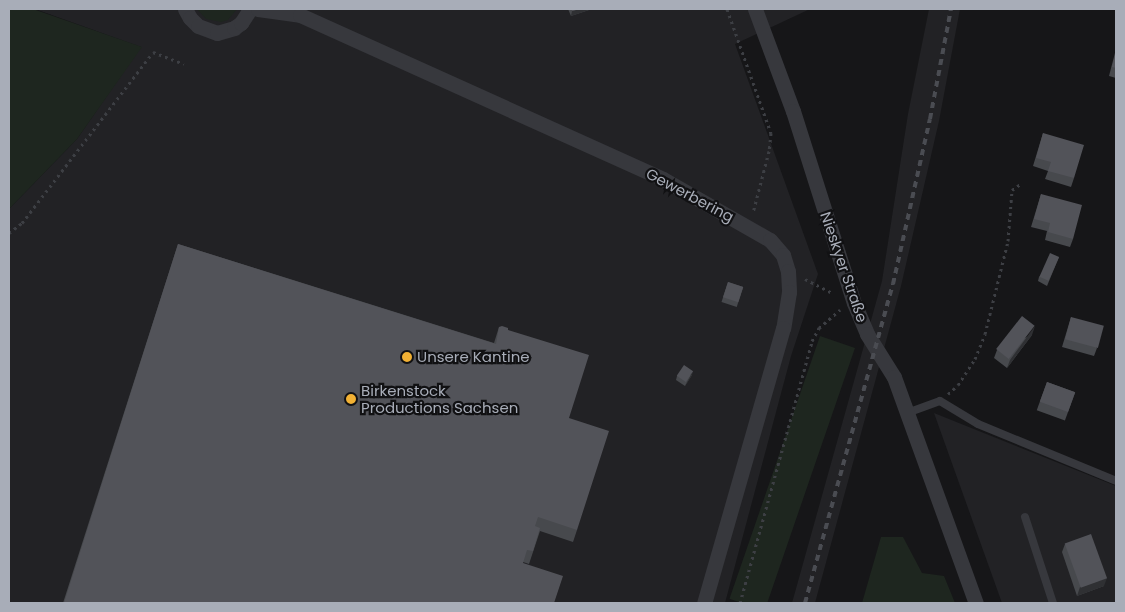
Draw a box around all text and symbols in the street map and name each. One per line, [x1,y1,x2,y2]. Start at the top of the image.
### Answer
street label: Gewerbering [643,164,737,226]
street label: Nieskyer Straße [817,209,871,325]
place label: Unsere Kantine [417,348,530,366]
marker: Unsere Kantine [401,351,413,363]
place label: Birkenstock Productions Sachsen [361,381,518,416]
marker: Birkenstock Productions Sachsen [345,393,357,405]

